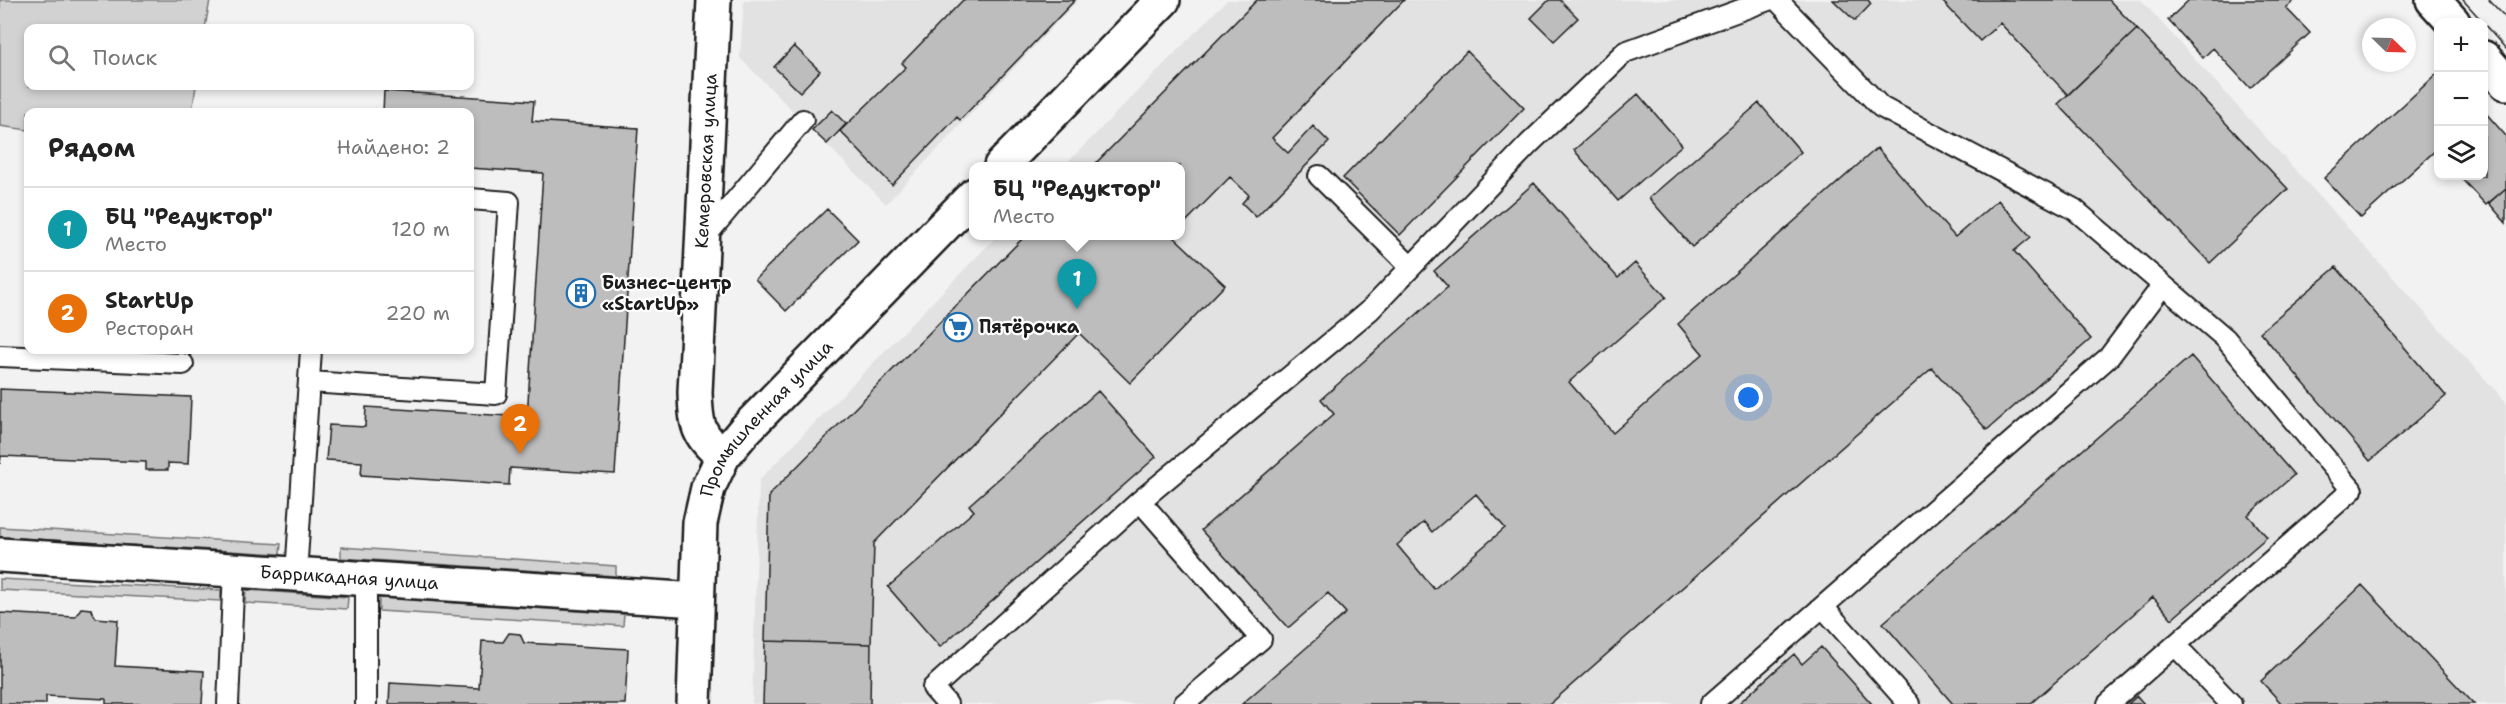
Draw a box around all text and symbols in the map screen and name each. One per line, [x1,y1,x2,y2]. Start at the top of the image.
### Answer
north arrow [2362,18,2416,72]
map controls [2434,18,2488,180]
button: + [2434,18,2488,72]
search box [24,24,474,90]
icon: search [45,41,78,74]
text: Поиск [93,43,157,72]
button: − [2434,72,2488,126]
street label: Кемеровская улица [689,73,723,249]
button: layers [2434,126,2488,180]
text: Рядом [48,130,135,165]
text: Найдено: 2 [337,134,450,160]
popup [969,162,1185,240]
text: БЦ "Редуктор" [993,174,1161,203]
text: БЦ "Редуктор" [105,202,273,231]
text: Место [993,203,1055,229]
text: 1 [63,216,72,242]
text: 120 m [391,216,450,242]
text: Место [105,231,167,257]
pin: 1 [1058,260,1096,309]
place label: Бизнес-центр «StartUp» [602,271,732,316]
building icon: Бизнес-центр «StartUp» [565,277,597,309]
text: StartUp [105,286,194,315]
text: 2 [61,300,75,326]
text: 220 m [386,300,450,326]
supermarket icon: Пятёрочка [942,311,974,343]
text: Ресторан [105,315,194,341]
place label: Пятёрочка [979,315,1080,339]
street label: Промышленная улица [694,335,838,499]
your location [1734,383,1763,412]
pin: 2 [500,404,540,454]
street label: Баррикадная улица [259,560,439,595]

